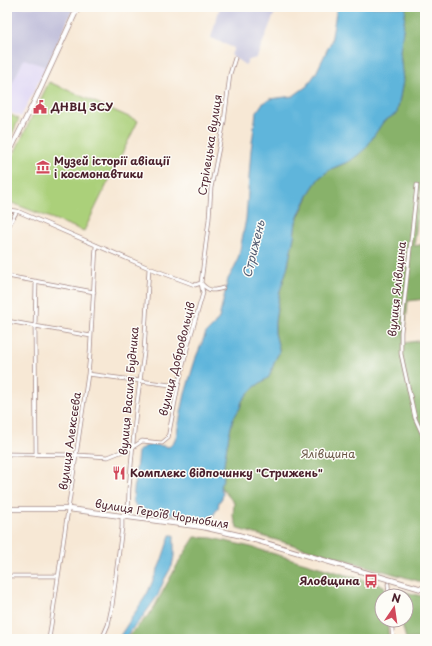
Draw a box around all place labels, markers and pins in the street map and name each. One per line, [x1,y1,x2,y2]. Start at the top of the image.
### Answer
place label: ДНВЦ ЗСУ [50,98,114,115]
public building icon: ДНВЦ ЗСУ [32,99,48,115]
place label: Музей історії авіації і космонавтики [54,152,171,182]
museum icon: Музей історії авіації і космонавтики [35,159,51,175]
place label: Комплекс відпочинку "Стрижень" [130,464,323,481]
restaurant icon: Комплекс відпочинку "Стрижень" [111,465,127,481]
place label: Яловщина [300,572,360,589]
bus stop icon: Яловщина [363,573,379,589]

